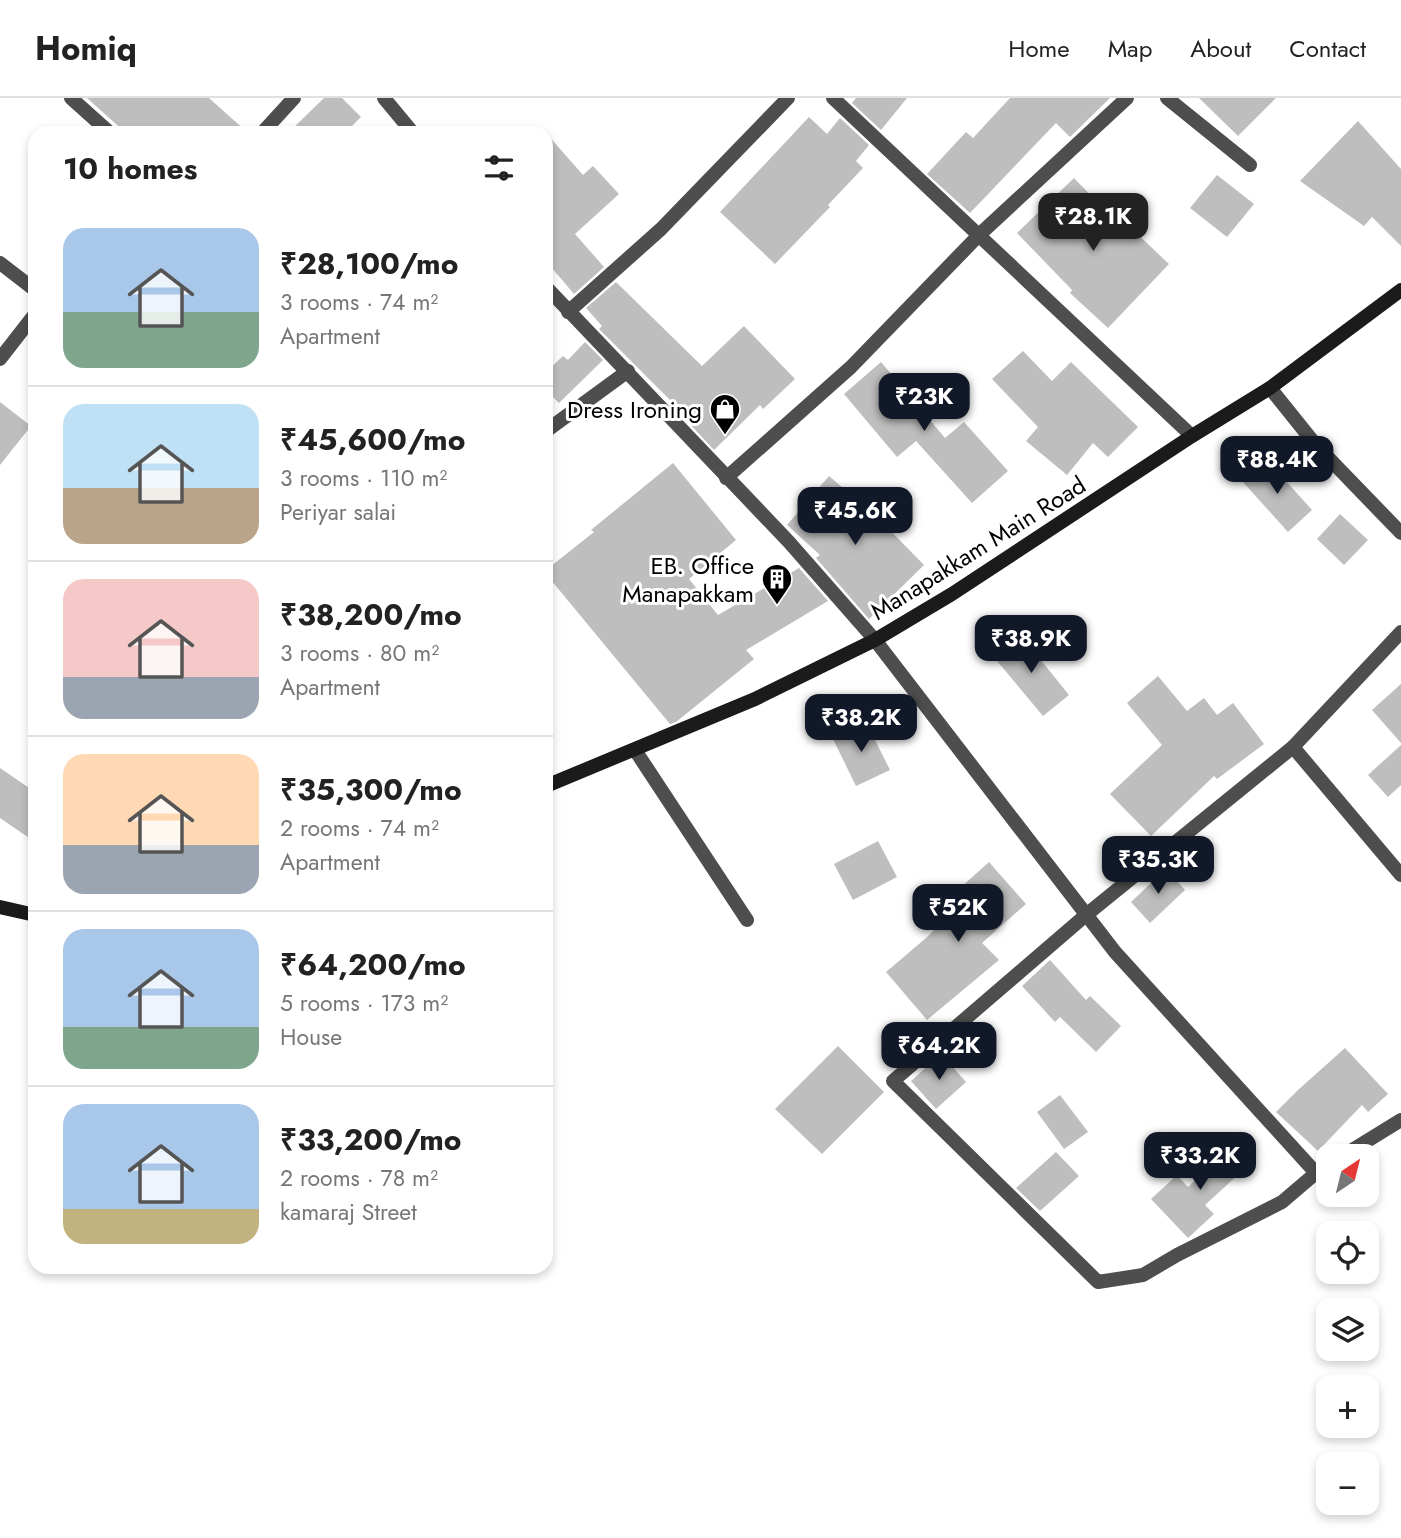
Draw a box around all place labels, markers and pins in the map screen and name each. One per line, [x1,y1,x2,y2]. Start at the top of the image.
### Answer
pin: ₹28.1K [1036,194,1150,253]
pin: ₹23K [883,374,965,433]
place label: Dress Ironing [567,392,702,427]
shop icon: Dress Ironing [708,392,742,436]
pin: ₹88.4K [1220,436,1334,496]
pin: ₹45.6K [798,488,912,547]
place label: EB. Office Manapakkam [622,548,754,611]
building icon: EB. Office Manapakkam [760,562,794,606]
pin: ₹38.9K [974,616,1088,675]
pin: ₹38.2K [804,694,918,754]
pin: ₹35.3K [1101,836,1215,896]
pin: ₹52K [917,884,999,944]
pin: ₹64.2K [882,1023,996,1082]
pin: ₹33.2K [1143,1132,1257,1192]

